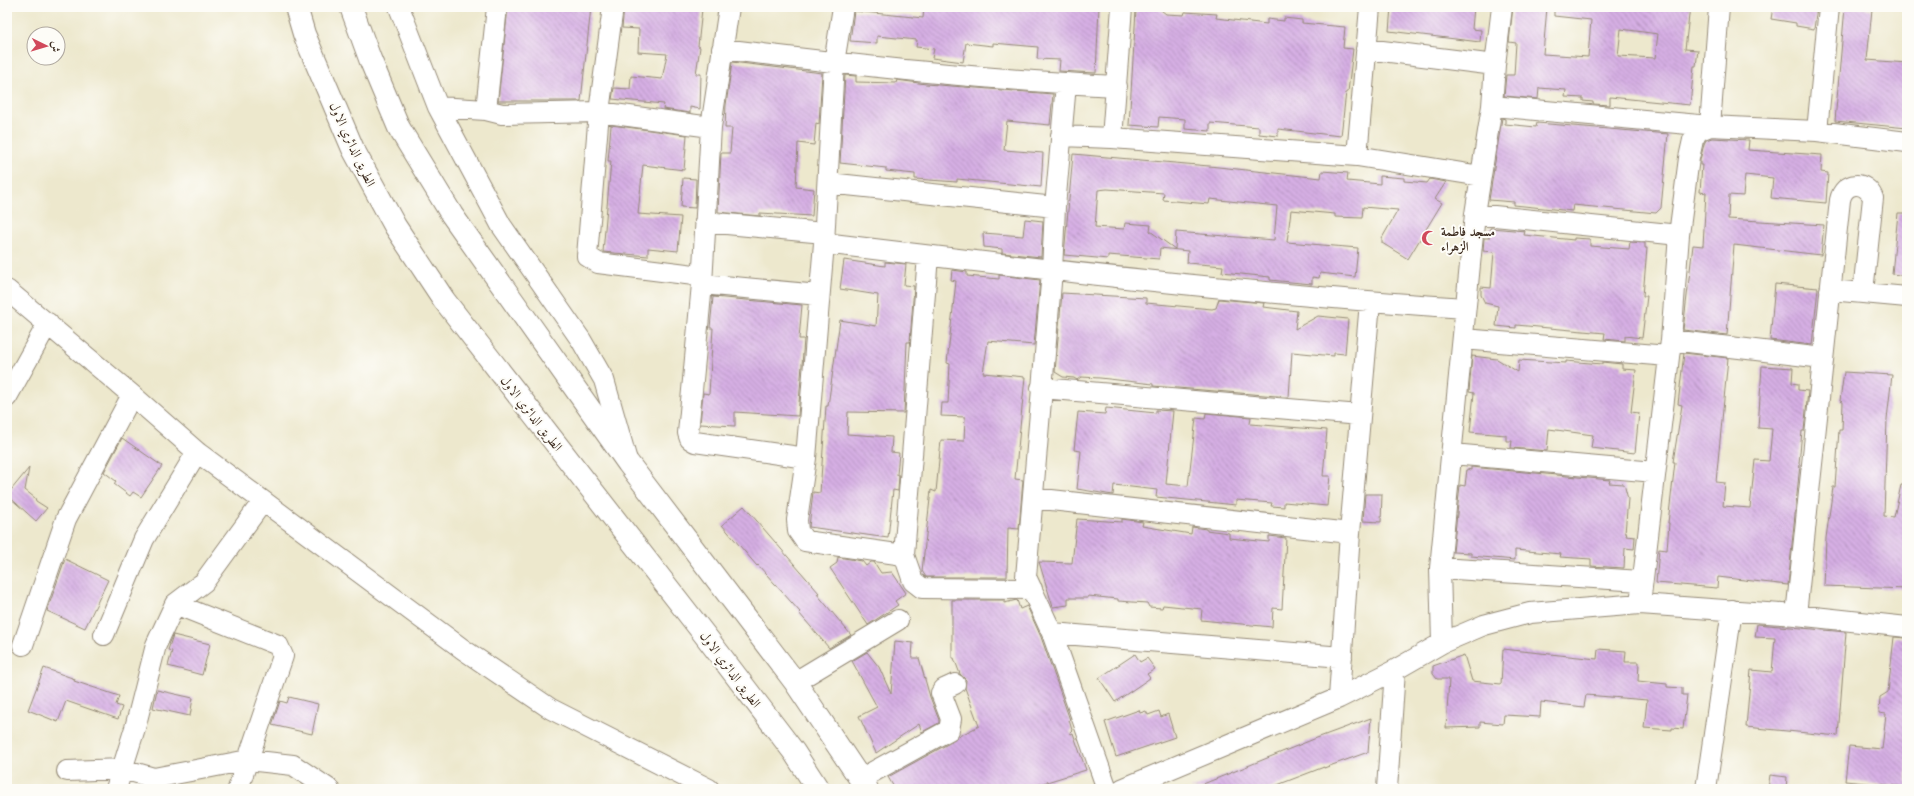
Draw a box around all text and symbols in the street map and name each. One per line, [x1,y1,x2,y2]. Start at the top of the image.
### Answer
north arrow [26,26,66,66]
text: ش [48,41,63,53]
street label: الطريق الدائري الاول [324,99,380,190]
place label: مسجد فاطمة الزهراء [1441,223,1495,256]
mosque icon: مسجد فاطمة الزهراء [1420,229,1438,247]
street label: الطريق الدائري الاول [495,372,567,456]
street label: الطريق الدائري الاول [695,628,765,712]

